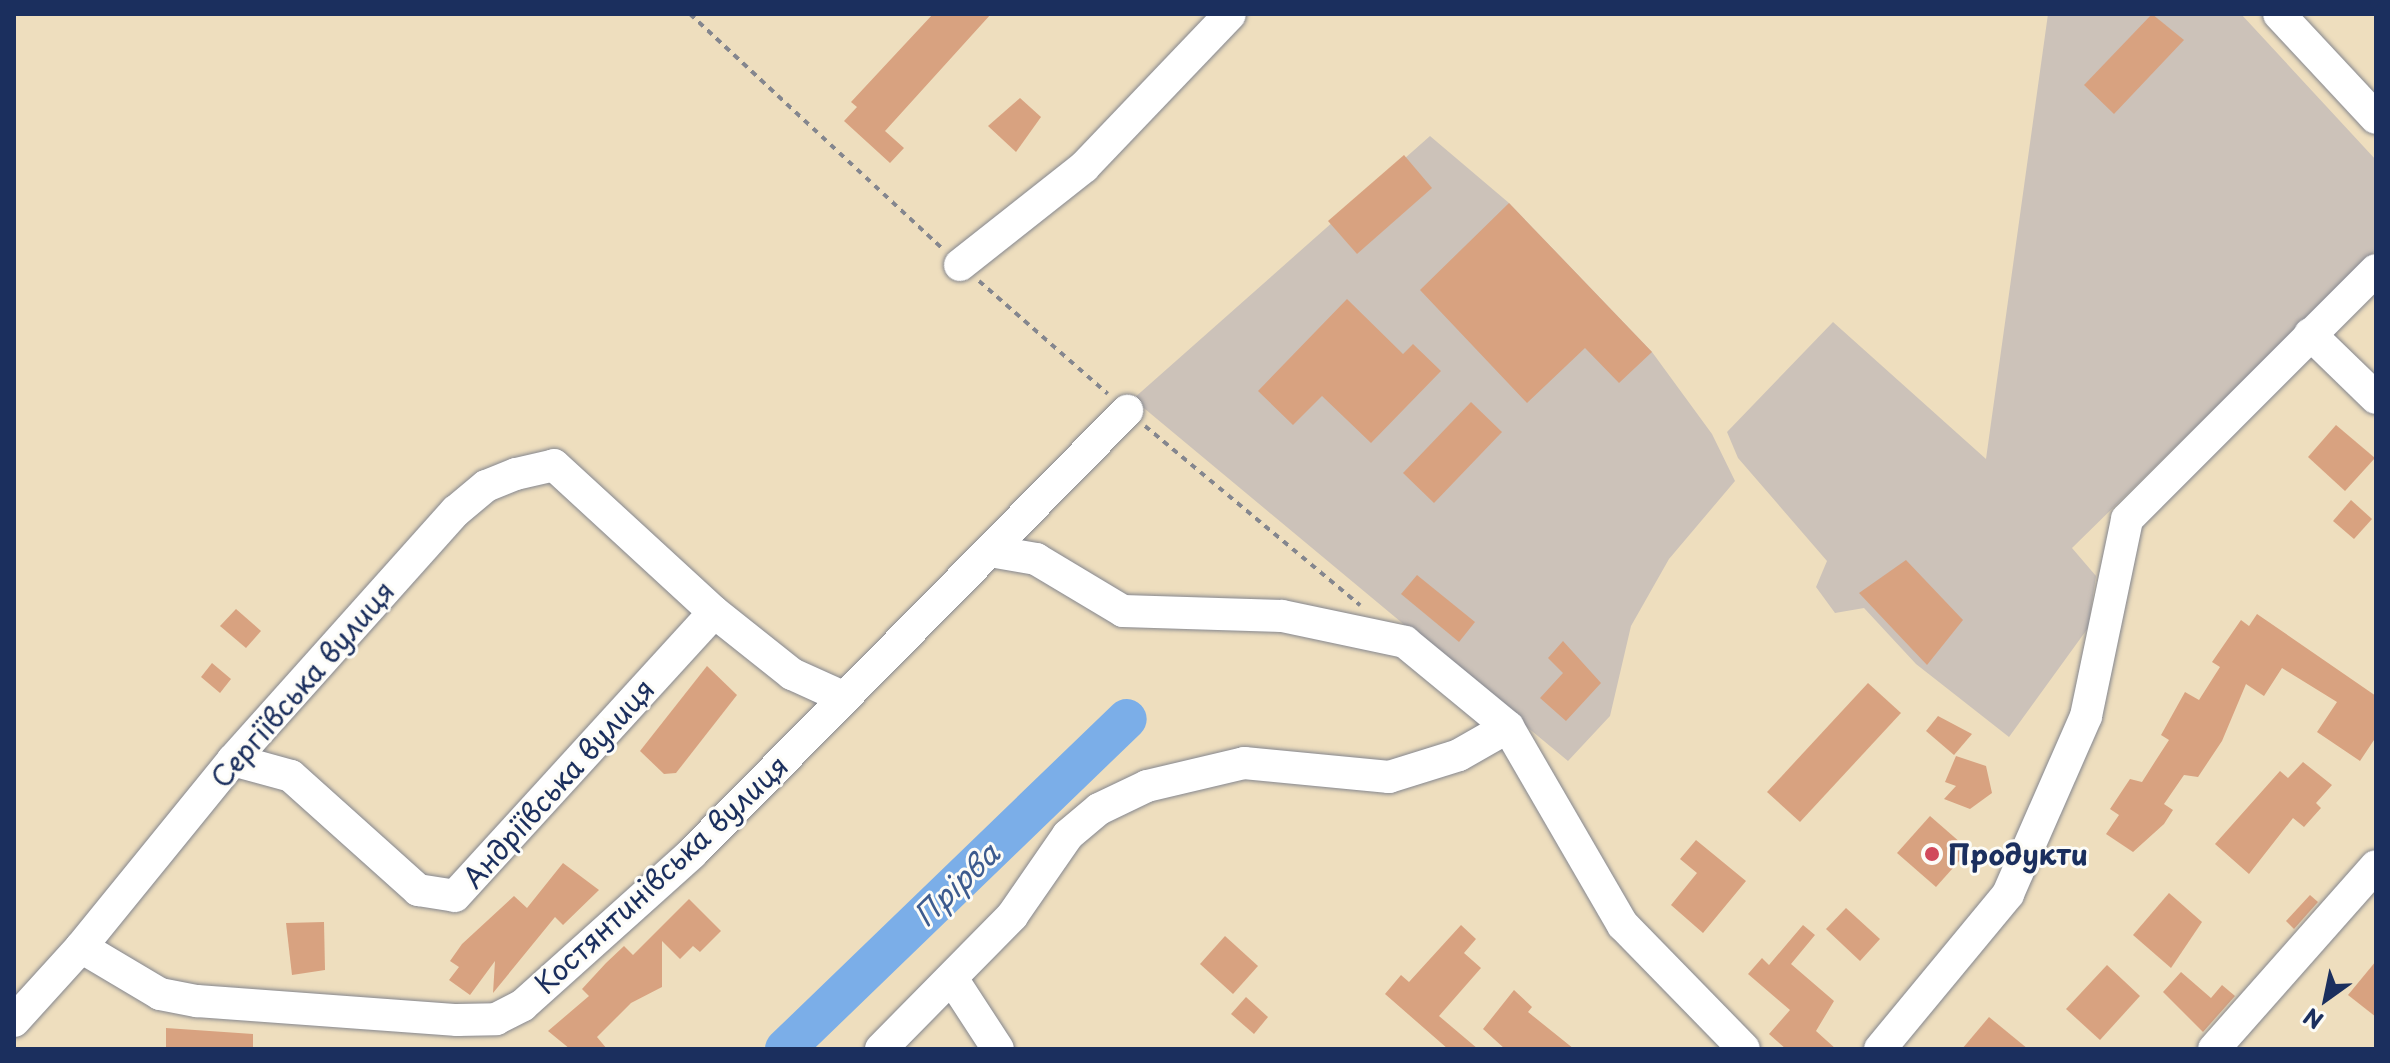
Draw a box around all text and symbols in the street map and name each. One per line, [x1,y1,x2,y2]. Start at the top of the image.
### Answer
street label: Сергіївська вулиця [203,573,401,795]
street label: Андріївська вулиця [455,671,661,895]
street label: Костянтинівська вулиця [527,748,795,1000]
water label: Прірва [906,835,1006,933]
place label: Продукти [1948,837,2088,871]
marker: Продукти [1923,845,1941,863]
north arrow [2286,959,2366,1039]
text: N [2296,1001,2329,1038]

